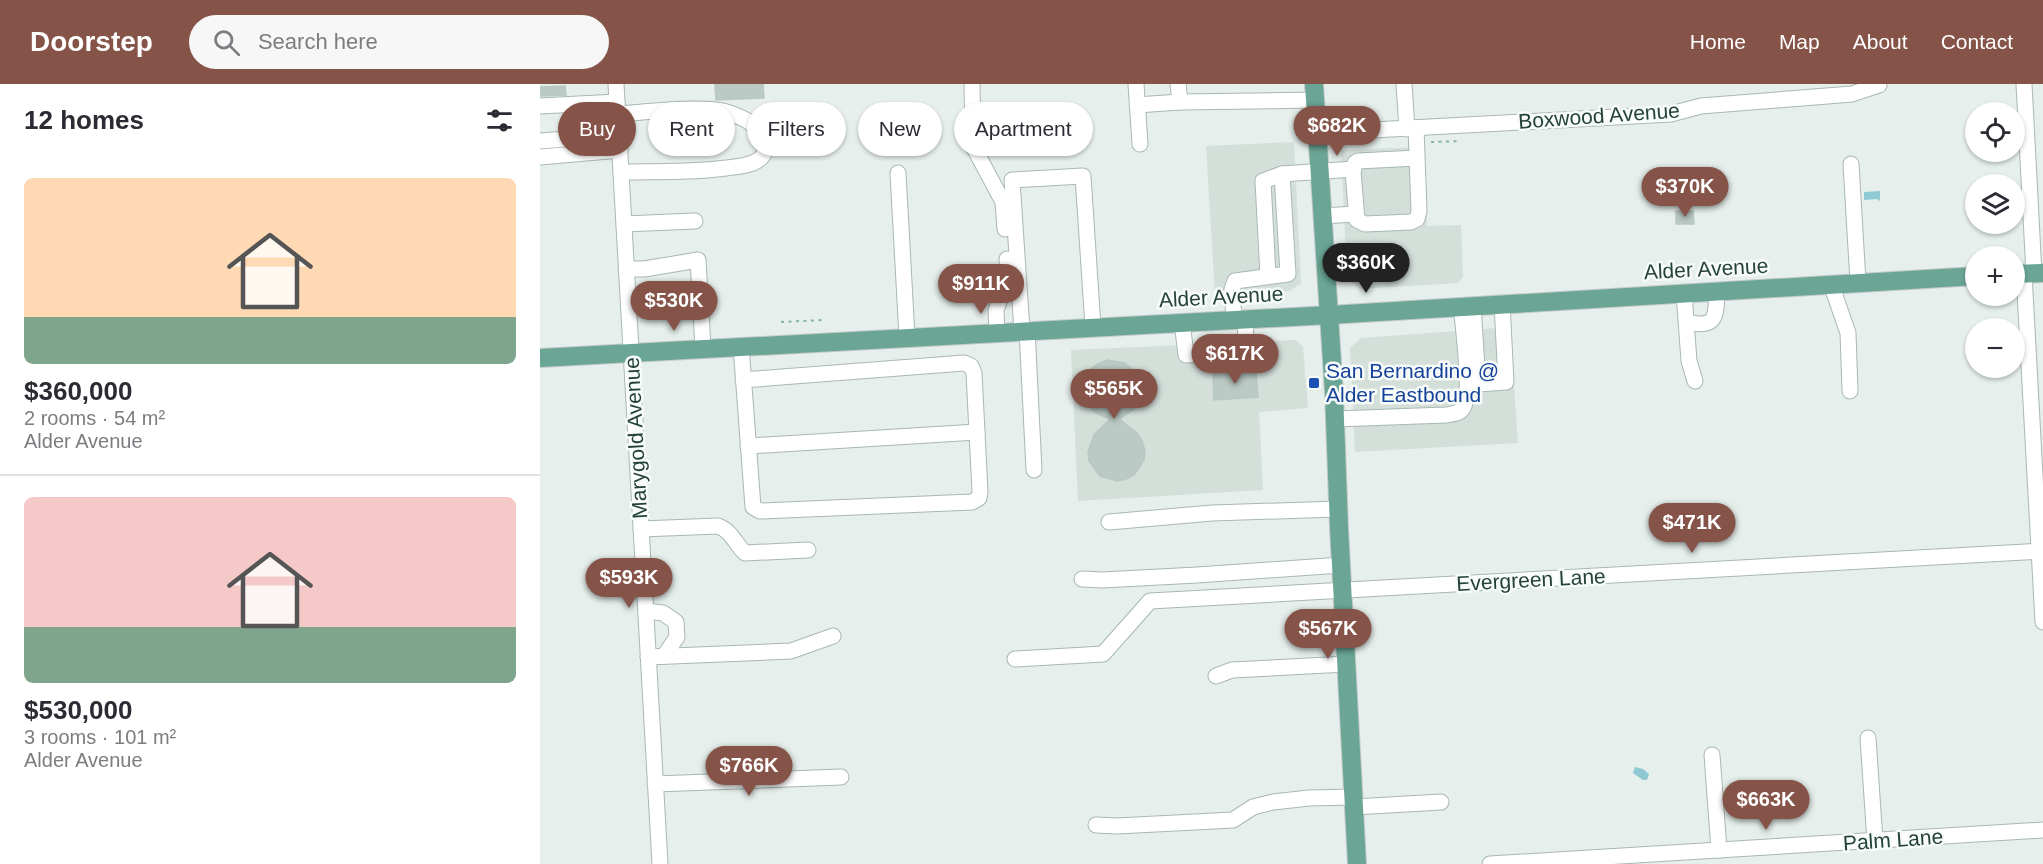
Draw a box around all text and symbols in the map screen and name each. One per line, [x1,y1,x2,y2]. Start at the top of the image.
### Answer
search box [189,15,609,69]
text: Doorstep [30,26,153,57]
icon: search [210,26,243,59]
text: Search here [258,29,378,54]
text: Home [1690,30,1746,53]
text: Map [1779,30,1820,53]
text: About [1853,30,1908,53]
text: Contact [1941,30,2013,53]
street label: Boxwood Avenue [1517,98,1681,133]
chip: Buy [558,102,636,156]
chip: Rent [648,102,735,156]
chip: Filters [747,102,846,156]
chip: New [858,102,942,156]
chip: Apartment [954,102,1093,156]
map controls [1965,102,2025,378]
button: locate [1965,102,2025,162]
icon: filters [483,104,516,137]
text: 12 homes [24,105,144,135]
pin: $682K [1295,106,1379,157]
text: $682K [1308,114,1366,136]
pin: $370K [1643,167,1727,218]
button: layers [1965,174,2025,234]
text: $370K [1656,175,1714,197]
icon: home [216,217,324,325]
pin: $360K [1324,243,1408,294]
button: + [1965,246,2025,306]
text: $360K [1337,251,1395,273]
street label: Alder Avenue [1643,254,1769,283]
pin: $911K [939,264,1023,315]
text: $911K [952,272,1010,294]
pin: $530K [632,281,716,332]
street label: Alder Avenue [1158,282,1284,311]
text: $530K [645,289,703,311]
button: − [1965,318,2025,378]
pin: $617K [1193,334,1277,385]
text: $617K [1206,342,1264,364]
street label: Marygold Avenue [620,357,651,519]
place label: San Bernardino @ Alder Eastbound [1326,359,1499,406]
pin: $565K [1072,369,1156,420]
text: $360,000 [24,376,132,406]
marker: San Bernardino @ Alder Eastbound [1307,376,1321,390]
text: $565K [1085,377,1143,399]
text: 2 rooms · 54 m² [24,407,165,429]
text: Alder Avenue [24,430,143,452]
pin: $471K [1650,503,1734,554]
text: $471K [1663,511,1721,533]
icon: home [216,536,324,644]
pin: $593K [587,558,671,609]
street label: Evergreen Lane [1456,564,1606,595]
text: $593K [600,566,658,588]
pin: $567K [1286,609,1370,660]
text: $567K [1299,617,1357,639]
text: $530,000 [24,695,132,725]
text: 3 rooms · 101 m² [24,726,176,748]
pin: $766K [707,746,791,797]
text: Alder Avenue [24,749,143,771]
text: $766K [720,754,778,776]
pin: $663K [1724,780,1808,831]
text: $663K [1737,788,1795,810]
street label: Palm Lane [1842,825,1944,854]

